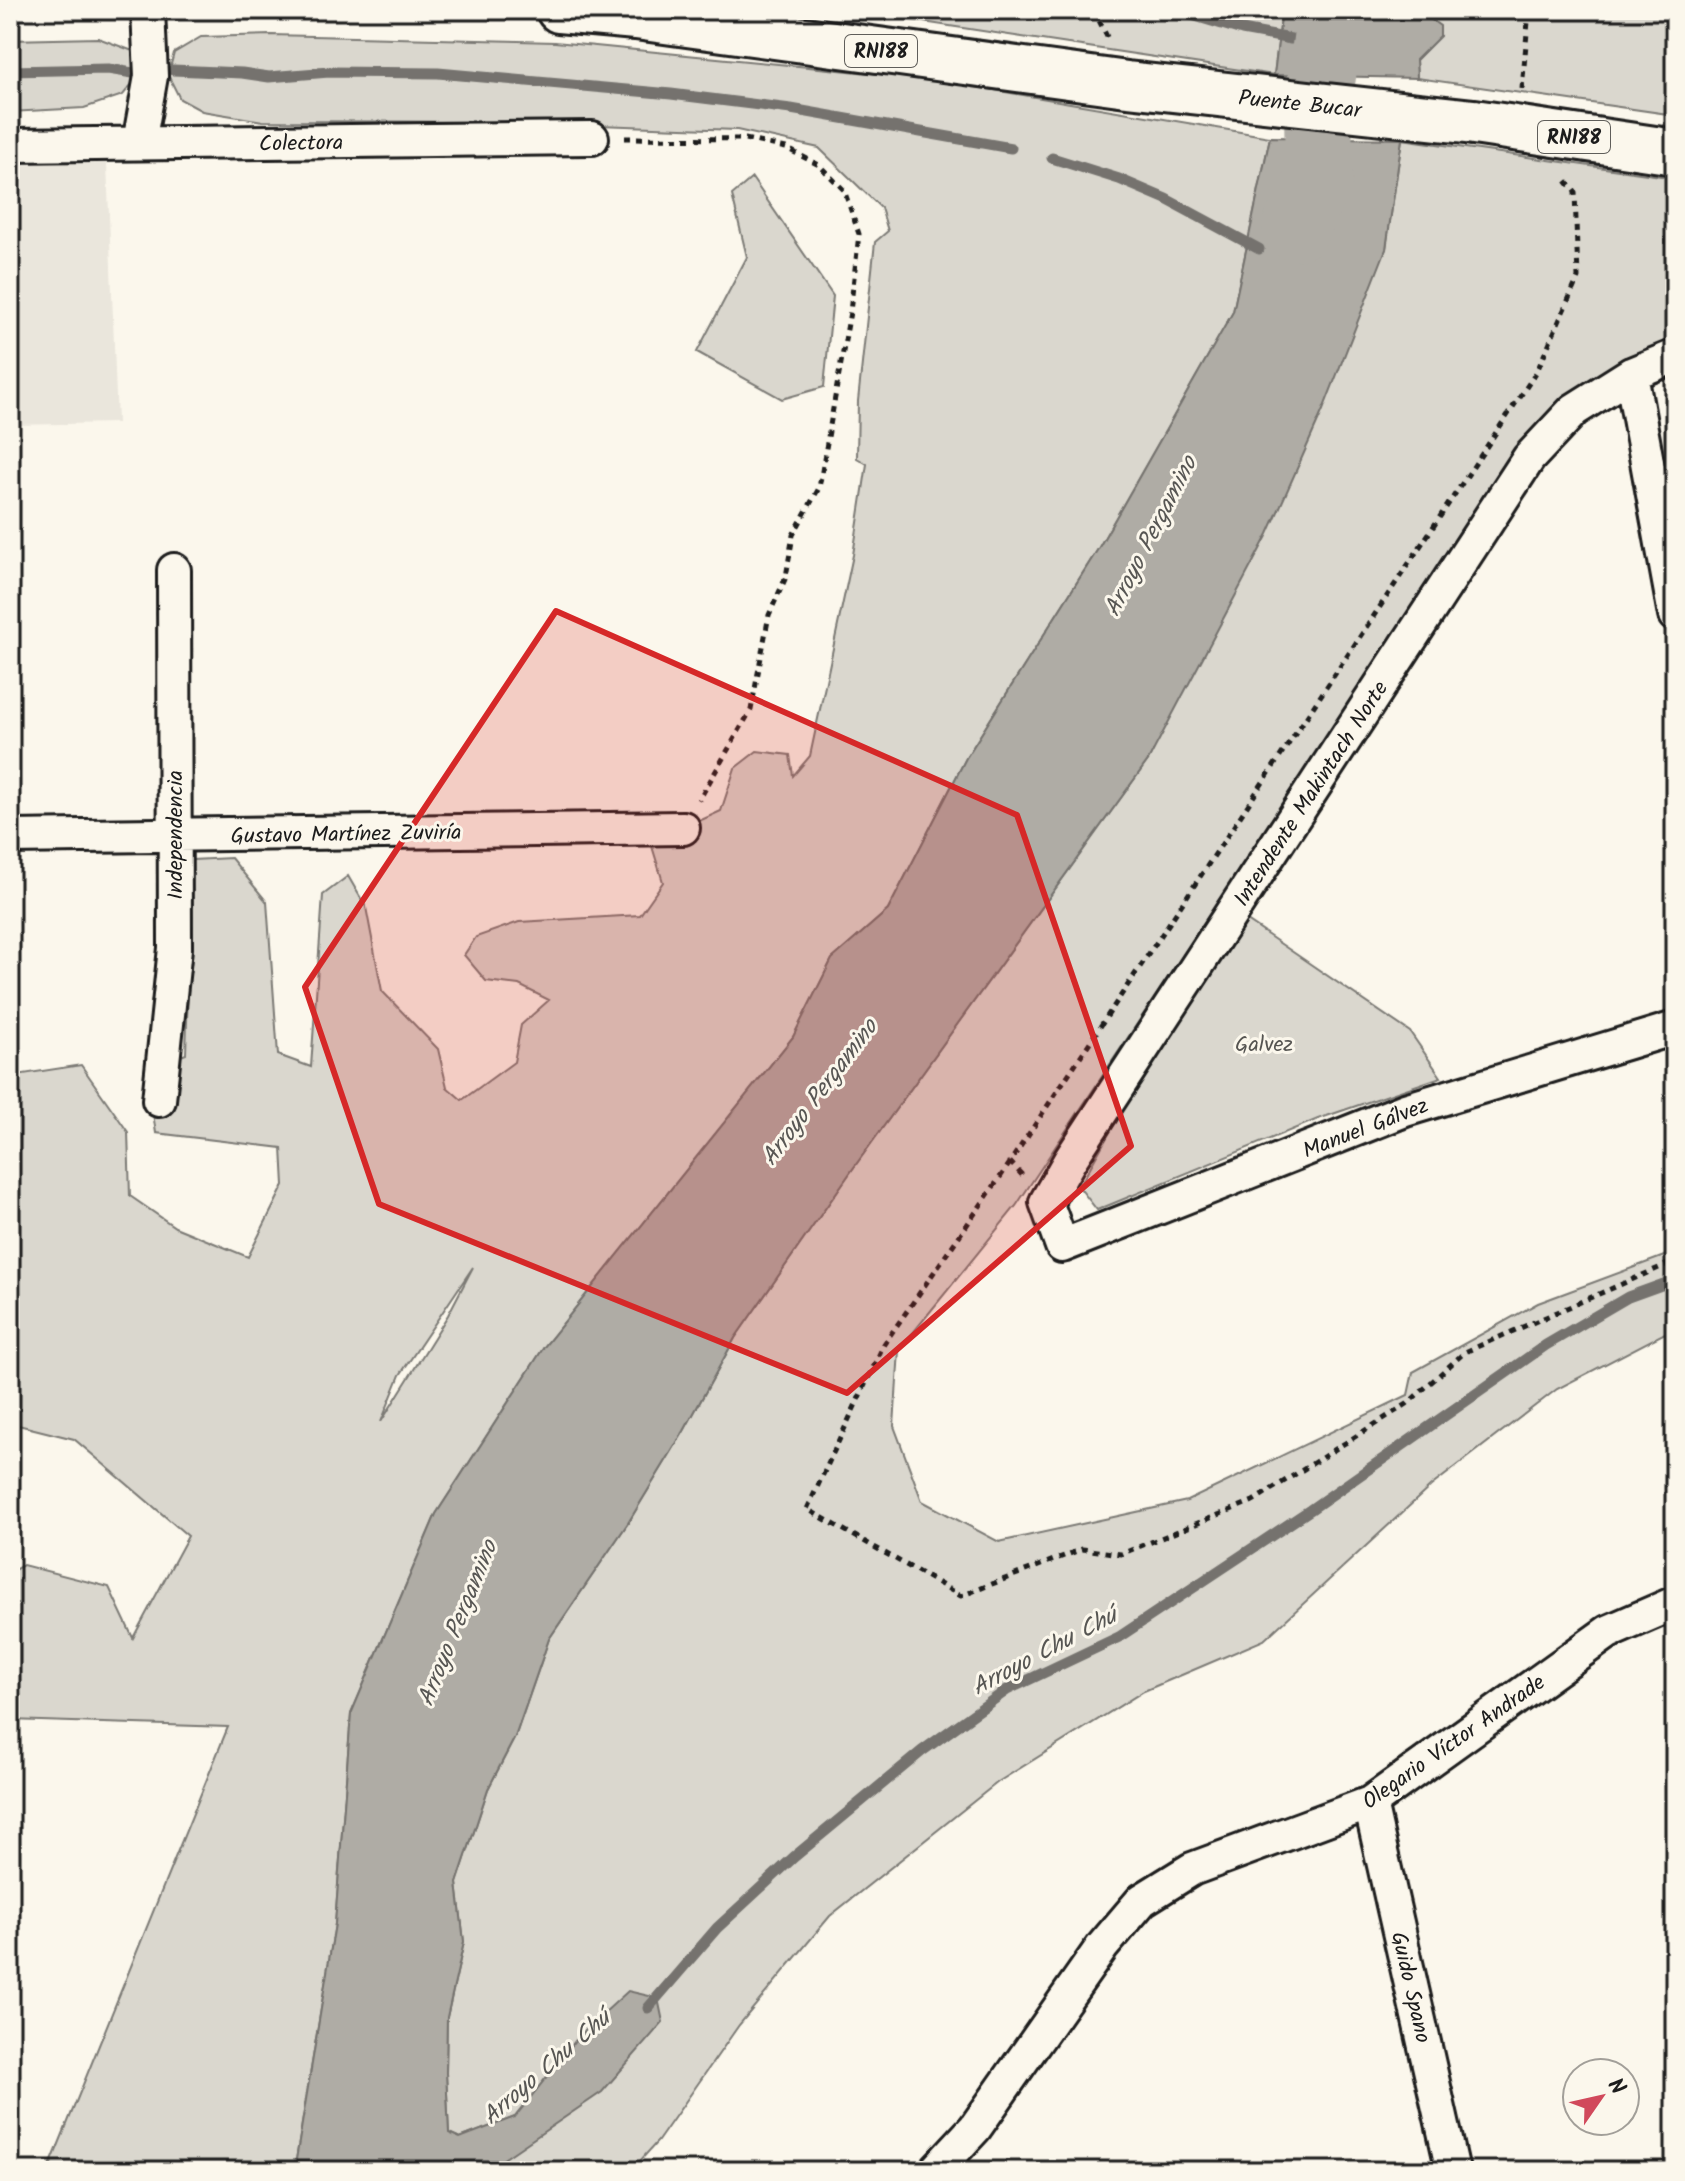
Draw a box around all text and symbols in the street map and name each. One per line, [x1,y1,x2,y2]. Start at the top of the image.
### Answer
road number: RN188 [845,35,917,67]
street label: Puente Bucar [1237,82,1365,130]
road number: RN188 [1538,121,1610,153]
street label: Colectora [259,126,343,163]
water label: Arroyo Pergamino [1094,448,1210,624]
street label: Intendente Makintach Norte [1226,674,1399,914]
street label: Independencia [159,770,194,900]
street label: Gustavo Martínez Zuviría [230,816,462,855]
water label: Arroyo Pergamino [752,1009,890,1175]
park label: Galvez [1235,1028,1293,1063]
street label: Manuel Gálvez [1298,1089,1434,1169]
water label: Arroyo Pergamino [407,1533,510,1712]
water label: Arroyo Chu Chú [965,1595,1129,1707]
street label: Olegario Víctor Andrade [1356,1667,1553,1820]
street label: Guido Spano [1380,1928,1439,2047]
water label: Arroyo Chu Chú [474,1998,624,2135]
north arrow [1561,2057,1641,2137]
text: N [1597,2072,1634,2103]

